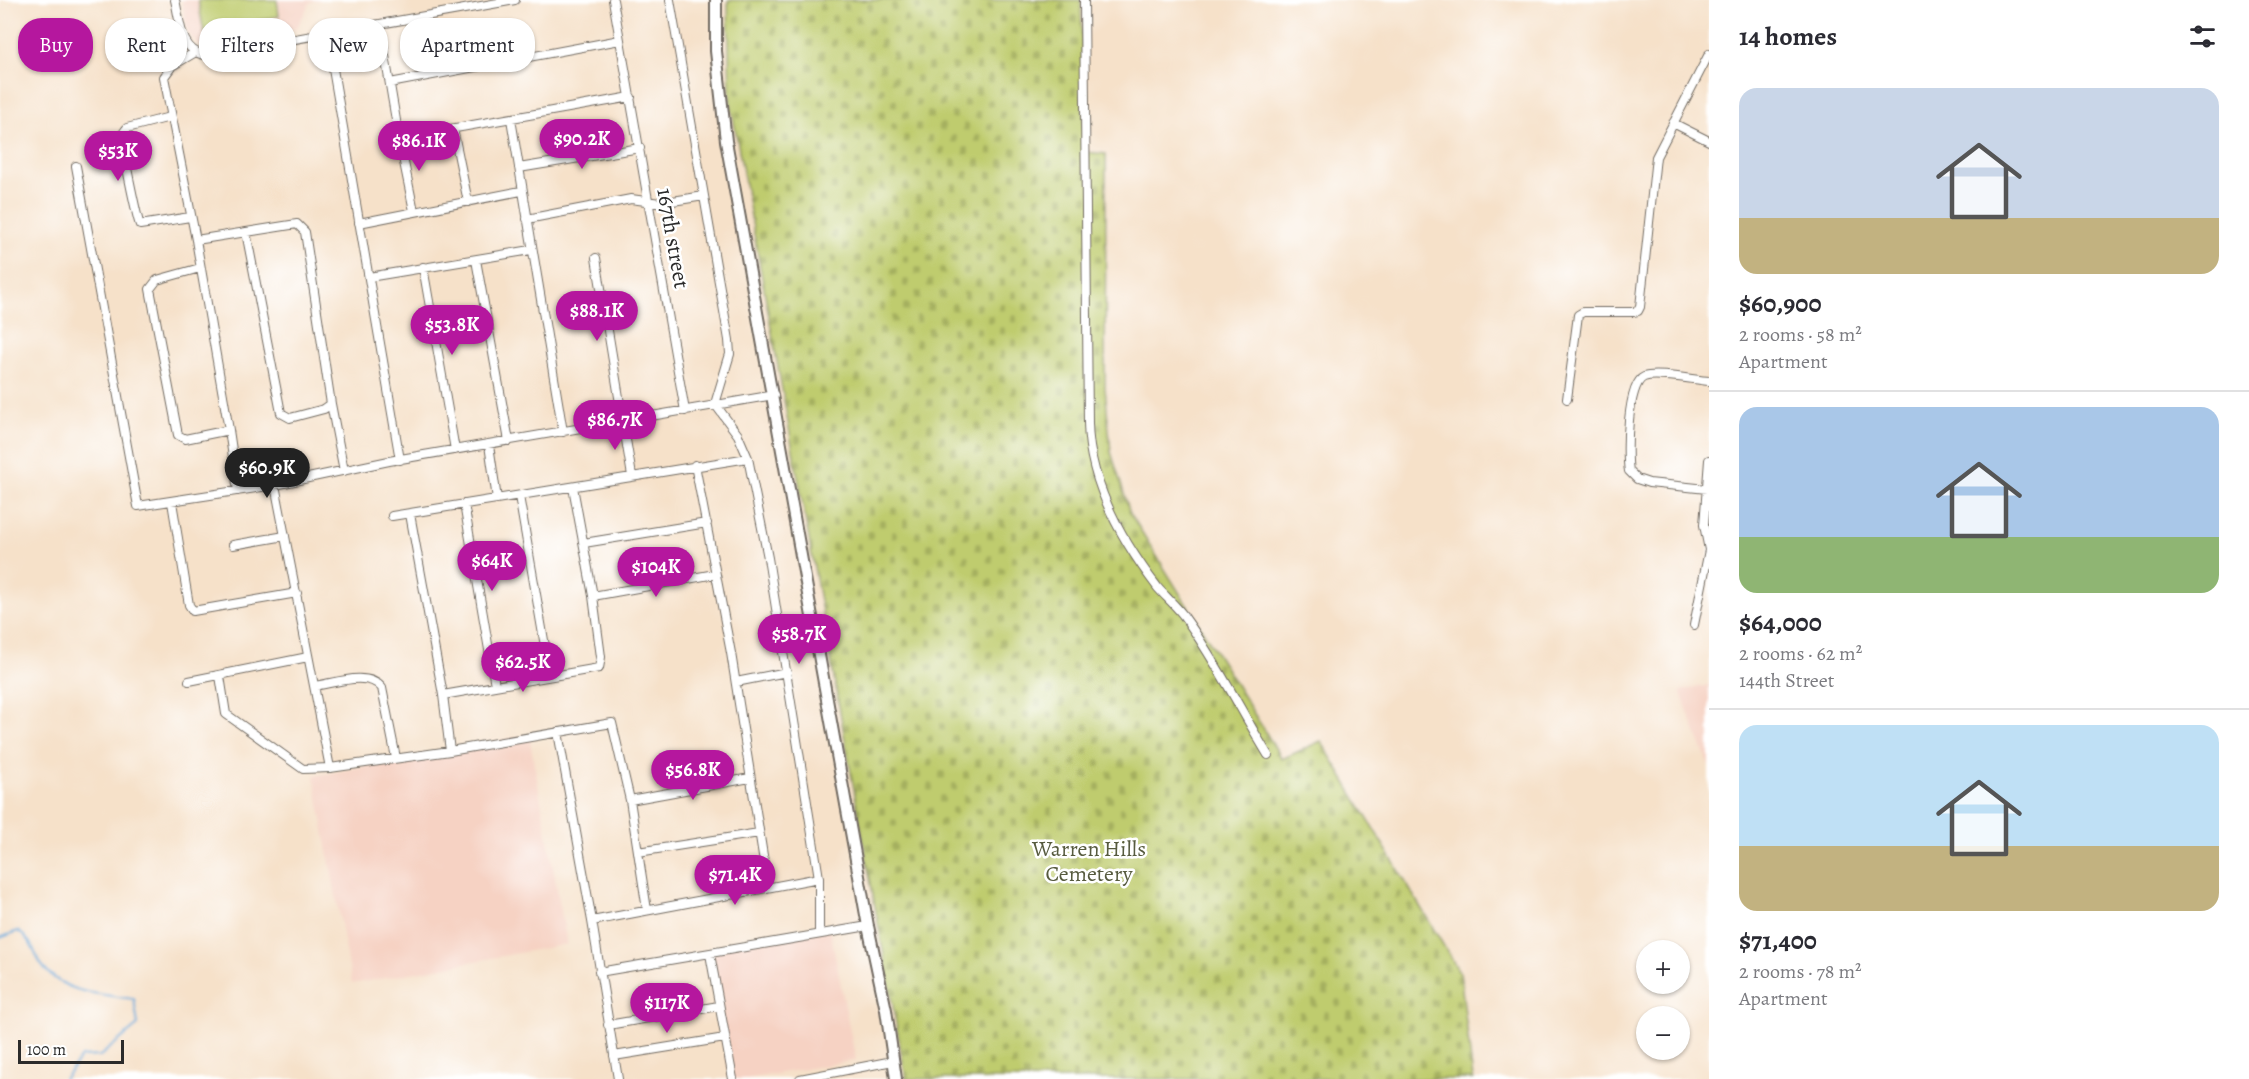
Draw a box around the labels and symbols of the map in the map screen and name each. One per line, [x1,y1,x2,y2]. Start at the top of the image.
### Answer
pin: $90.2K [533,119,631,170]
pin: $86.1K [370,121,468,172]
pin: $53K [82,131,154,182]
street label: 167th street [649,186,697,291]
pin: $88.1K [548,291,646,342]
pin: $53.8K [403,305,501,356]
pin: $86.7K [566,400,664,451]
pin: $60.9K [218,448,316,499]
pin: $64K [456,541,528,592]
pin: $104K [614,547,698,598]
pin: $58.7K [750,614,848,665]
pin: $62.5K [474,642,572,693]
pin: $56.8K [644,750,742,801]
park label: Warren Hills Cemetery [1031,834,1146,889]
pin: $71.4K [686,855,784,906]
pin: $117K [625,983,709,1034]
scale bar [18,1037,124,1064]

